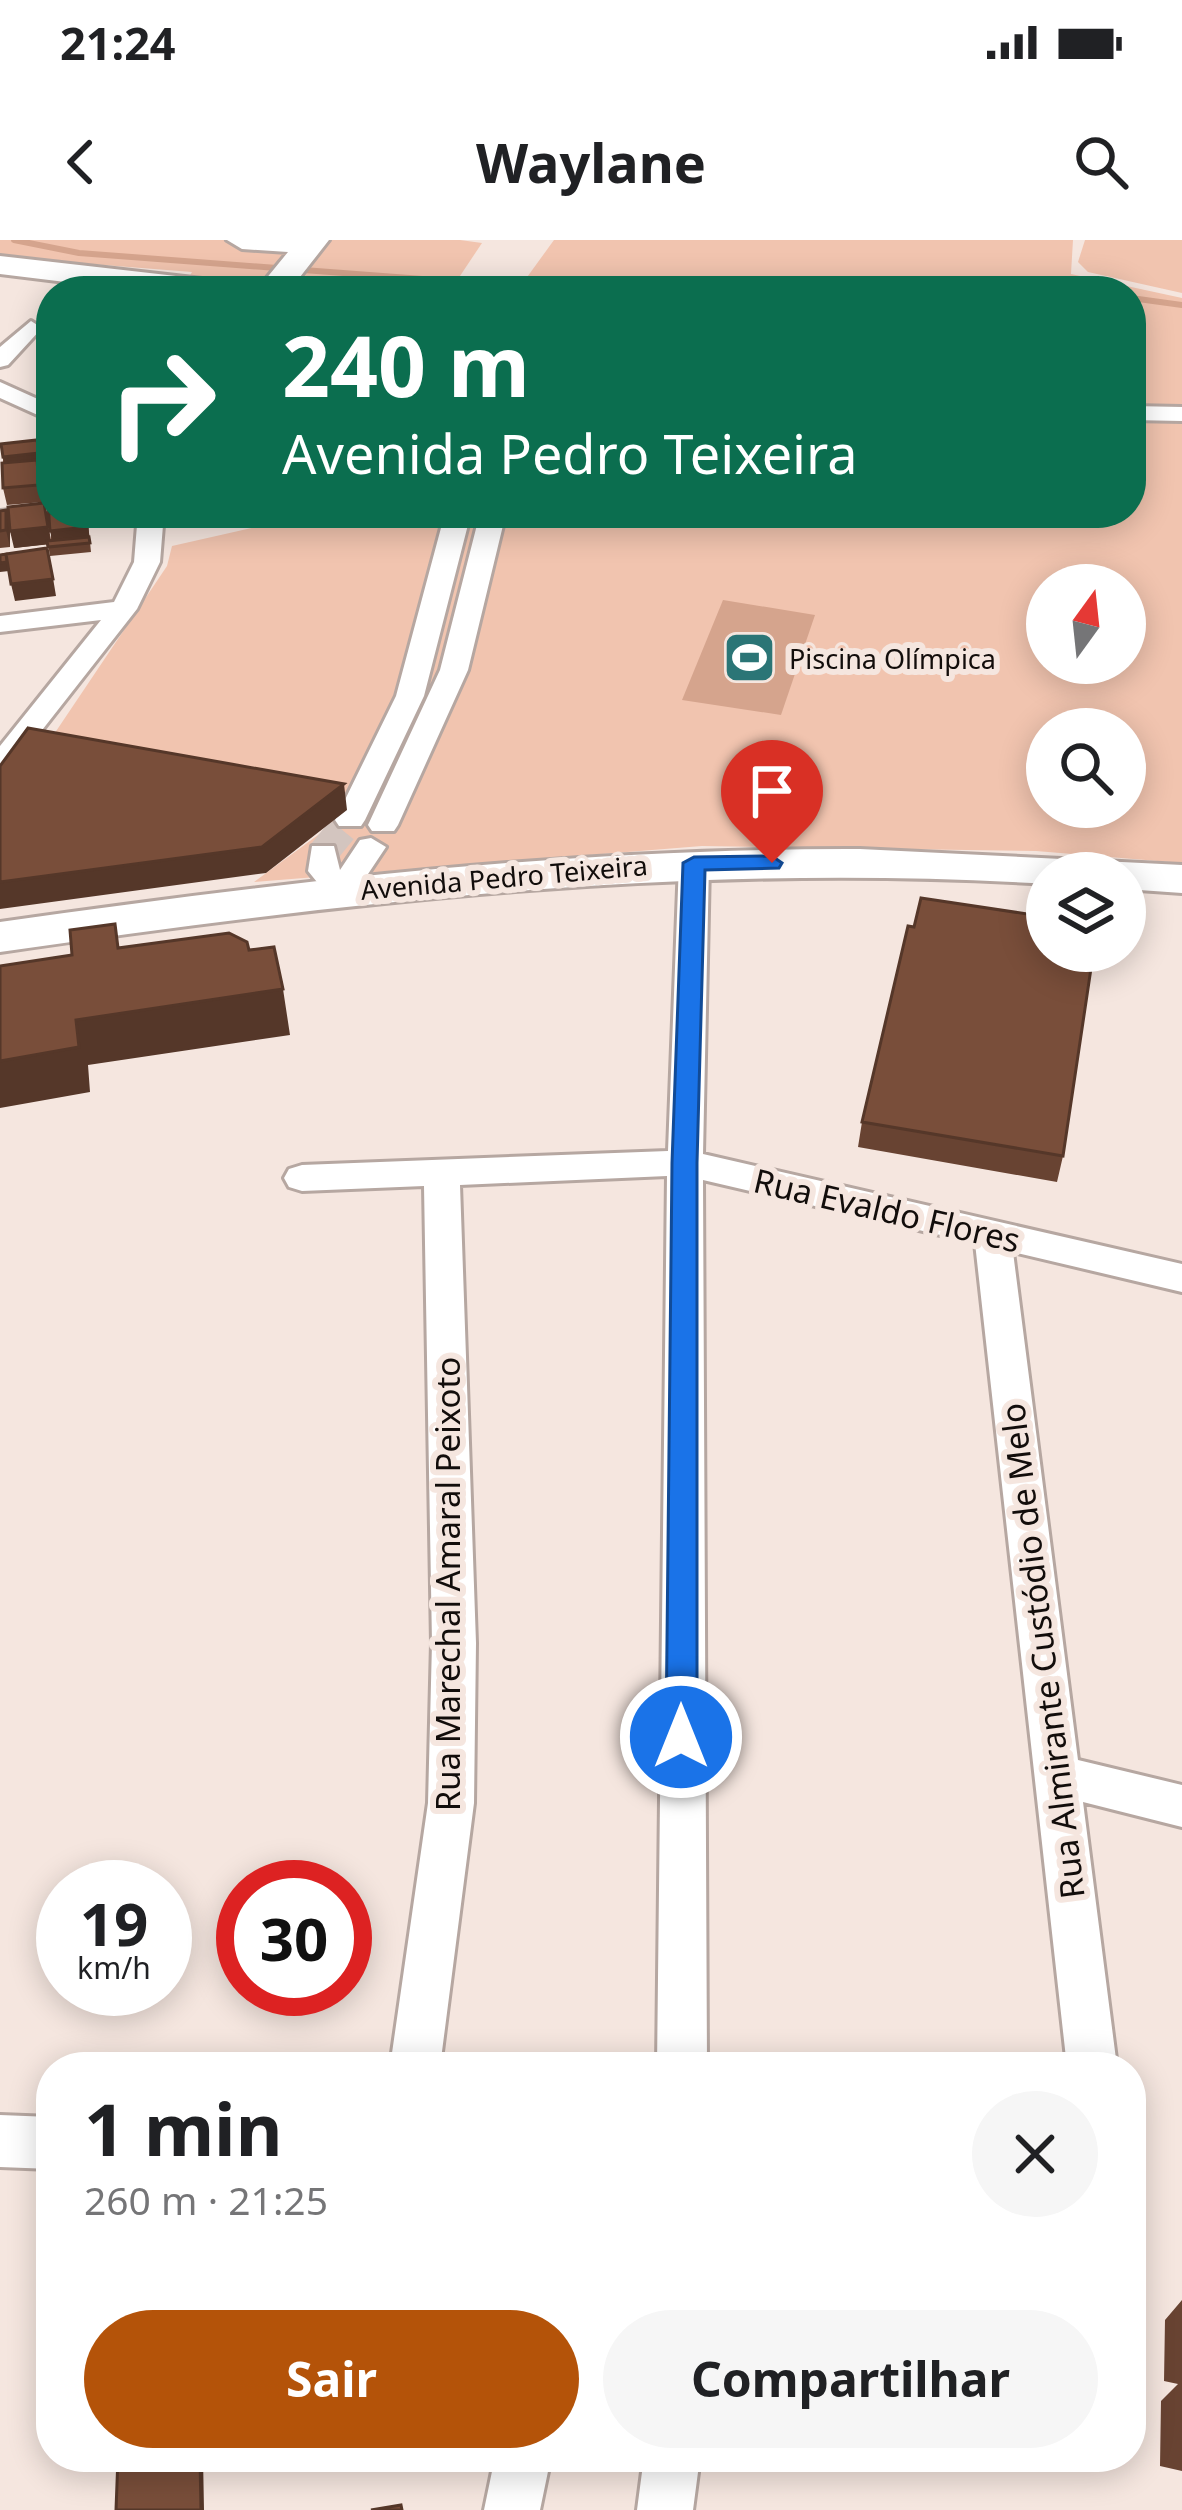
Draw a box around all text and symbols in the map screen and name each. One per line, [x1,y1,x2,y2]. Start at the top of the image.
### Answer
text: 21:24 [60,12,176,73]
text: Waylane [476,125,706,199]
icon: back [48,129,114,195]
icon: search [1068,129,1134,195]
text: 240 m [282,307,530,422]
icon: right [84,324,240,480]
text: Avenida Pedro Teixeira [282,416,858,490]
north arrow [1026,564,1146,684]
map controls [1026,564,1146,972]
sports icon: Piscina Olímpica [722,630,778,686]
place label: Piscina Olímpica [789,640,996,677]
button: search [1026,708,1146,828]
pin [721,740,823,863]
icon: arrive [739,758,805,824]
street label: Avenida Pedro Teixeira [359,846,649,908]
button: layers [1026,852,1146,972]
street label: Rua Evaldo Flores [749,1157,1025,1263]
street label: Rua Marechal Amaral Peixoto [425,1357,470,1811]
street label: Rua Almirante Custódio de Melo [989,1401,1095,1901]
position arrow [618,1674,744,1800]
speed limit sign: 30 [216,1860,372,2016]
text: 19 [80,1882,148,1964]
text: km/h [77,1947,151,1988]
text: 1 min [84,2079,282,2177]
button: close [972,2091,1098,2217]
text: 260 m · 21:25 [84,2173,328,2226]
button: Sair [84,2310,579,2448]
button: Compartilhar [603,2310,1098,2448]

